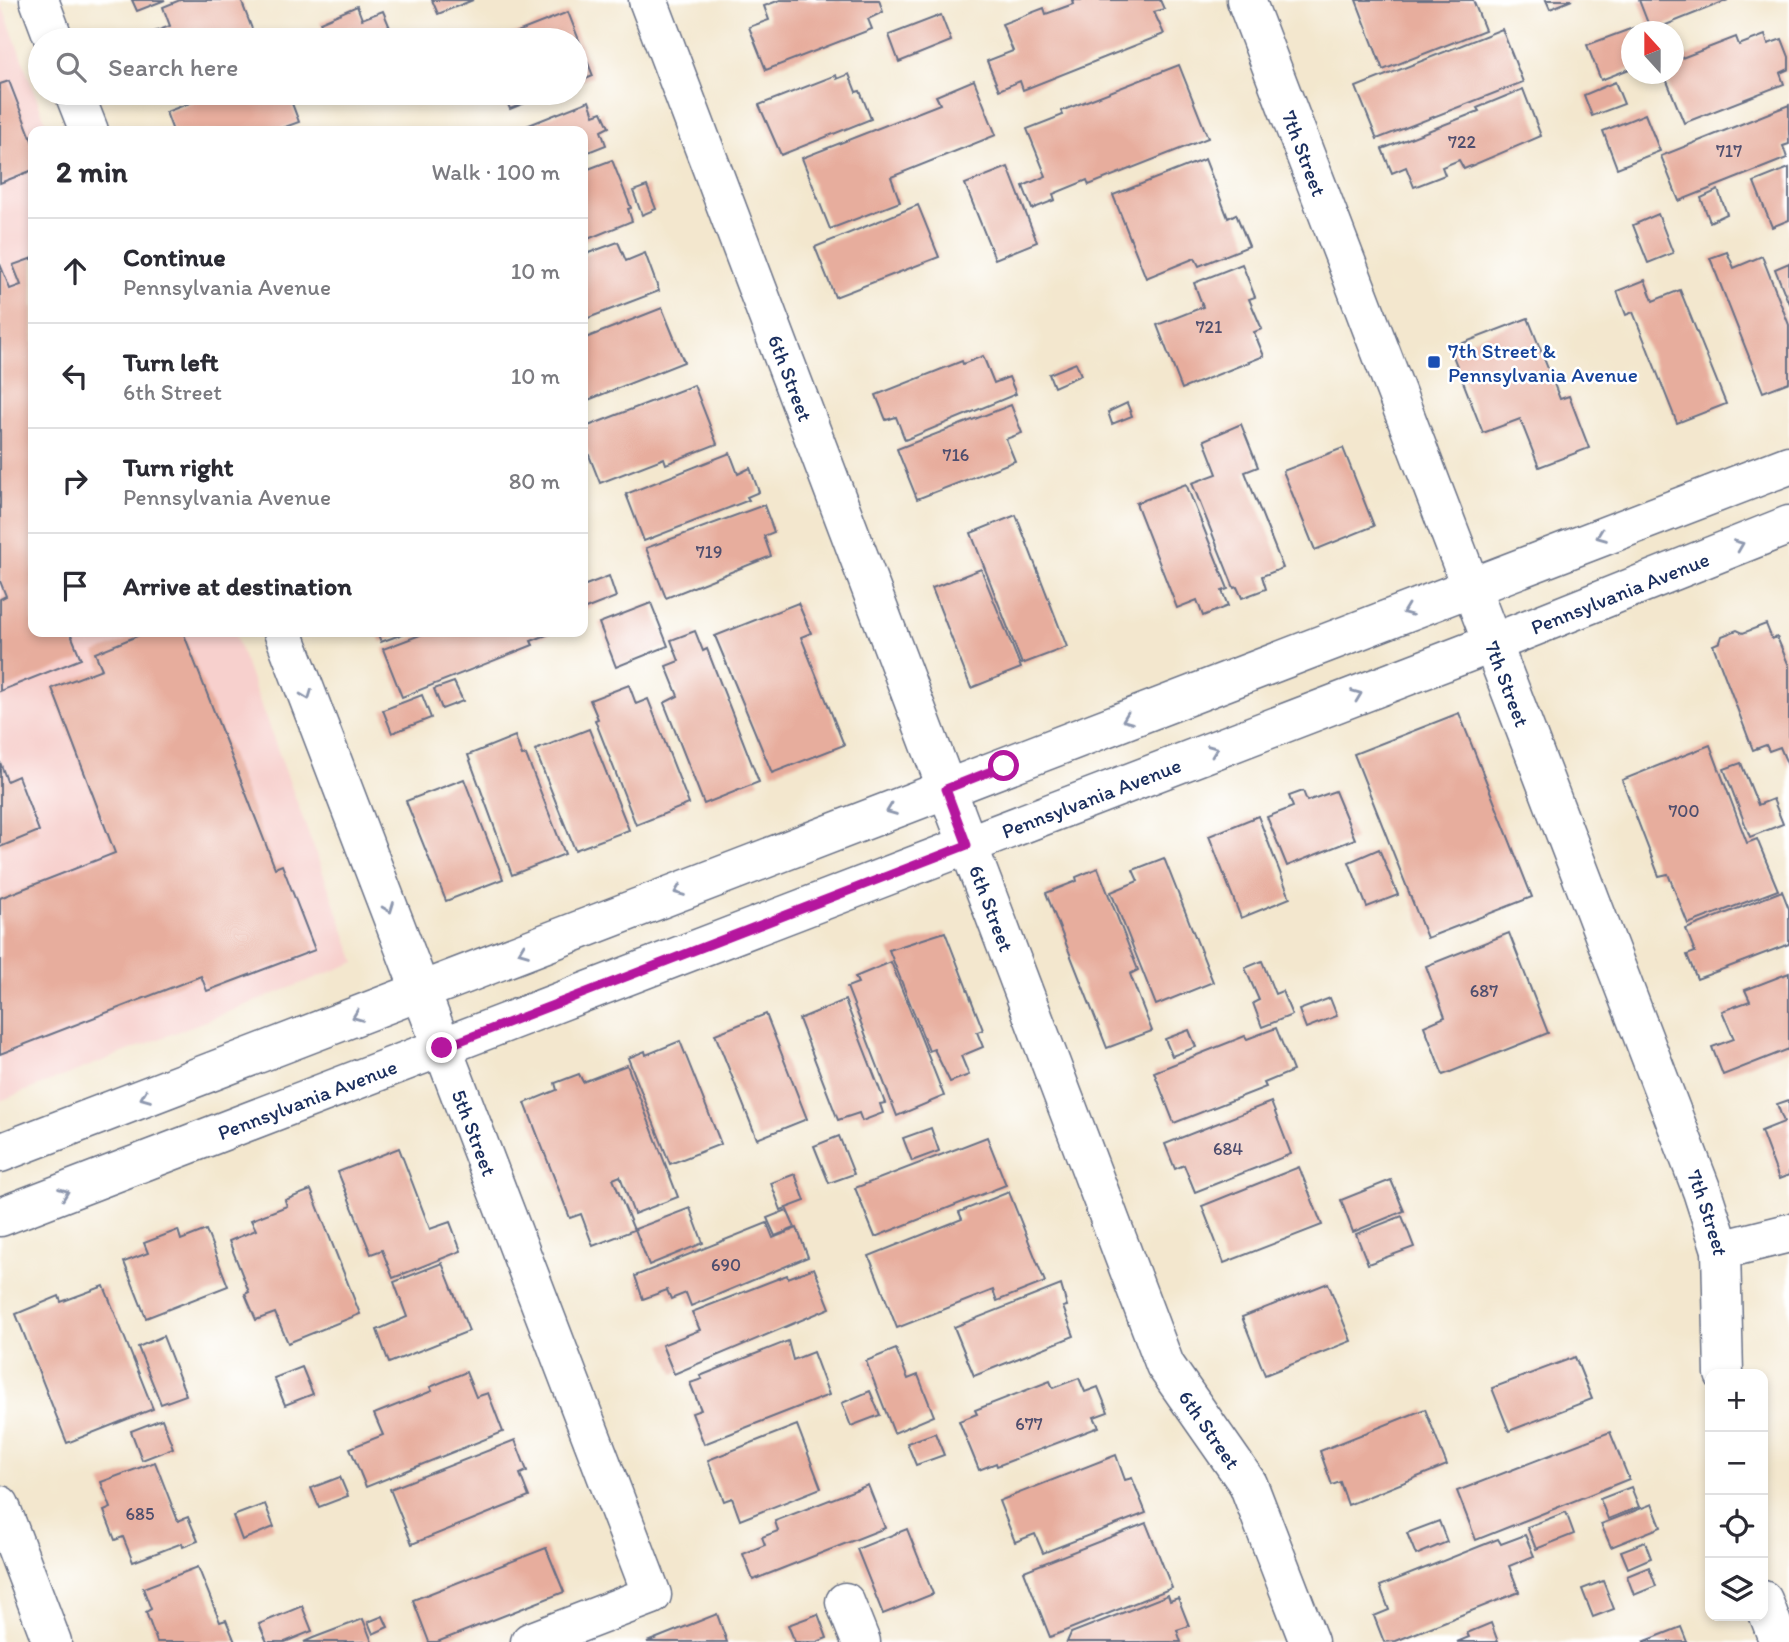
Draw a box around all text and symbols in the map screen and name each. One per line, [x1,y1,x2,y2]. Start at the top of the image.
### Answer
north arrow [1621,21,1684,84]
search box [28,28,588,105]
icon: search [52,48,90,86]
text: Search here [108,51,238,83]
street label: 7th Street [1277,107,1332,200]
house number: 722 [1448,131,1476,153]
house number: 717 [1716,140,1742,162]
text: 2 min [56,153,127,190]
text: Walk · 100 m [432,158,560,186]
text: Continue [123,241,226,273]
icon: ahead [56,252,94,290]
text: 10 m [511,257,560,285]
text: Pennsylvania Avenue [123,273,331,301]
house number: 721 [1196,316,1222,338]
street label: 6th Street [763,331,819,425]
place label: 7th Street & Pennsylvania Avenue [1448,338,1638,387]
text: Turn left [123,346,219,378]
marker: 7th Street & Pennsylvania Avenue [1426,354,1442,370]
icon: left [56,357,94,395]
text: 10 m [511,362,560,390]
text: 6th Street [123,378,222,406]
house number: 716 [943,444,969,466]
text: Turn right [123,451,234,483]
icon: right [56,462,94,500]
text: 80 m [509,467,560,495]
text: Pennsylvania Avenue [123,483,331,511]
one-way arrow [1596,528,1608,542]
one-way arrow [1732,540,1744,554]
house number: 719 [696,541,722,563]
street label: Pennsylvania Avenue [1527,546,1713,639]
icon: arrive [56,567,94,605]
text: Arrive at destination [123,570,352,602]
one-way arrow [1402,602,1414,616]
street label: 7th Street [1480,637,1536,730]
one-way arrow [299,689,313,701]
one-way arrow [1350,689,1362,703]
one-way arrow [1121,711,1133,725]
one-way arrow [1207,744,1219,758]
route start [988,750,1019,781]
street label: Pennsylvania Avenue [998,752,1184,843]
house number: 700 [1668,800,1700,822]
one-way arrow [886,801,898,815]
street label: 6th Street [964,861,1020,955]
one-way arrow [674,883,686,897]
one-way arrow [380,901,394,913]
one-way arrow [518,942,530,956]
house number: 687 [1470,980,1498,1002]
one-way arrow [352,1007,364,1021]
route end [426,1032,457,1063]
street label: Pennsylvania Avenue [214,1053,400,1145]
street label: 5th Street [447,1086,503,1179]
one-way arrow [139,1089,151,1103]
house number: 684 [1213,1138,1243,1160]
street label: 7th Street [1682,1166,1734,1256]
one-way arrow [57,1187,69,1201]
house number: 690 [711,1254,741,1276]
map controls [1705,1369,1768,1621]
button: + [1705,1369,1768,1432]
street label: 6th Street [1174,1385,1246,1474]
house number: 677 [1015,1413,1043,1435]
button: − [1705,1432,1768,1495]
button: locate [1705,1495,1768,1558]
house number: 685 [126,1503,154,1525]
button: layers [1705,1558,1768,1621]

